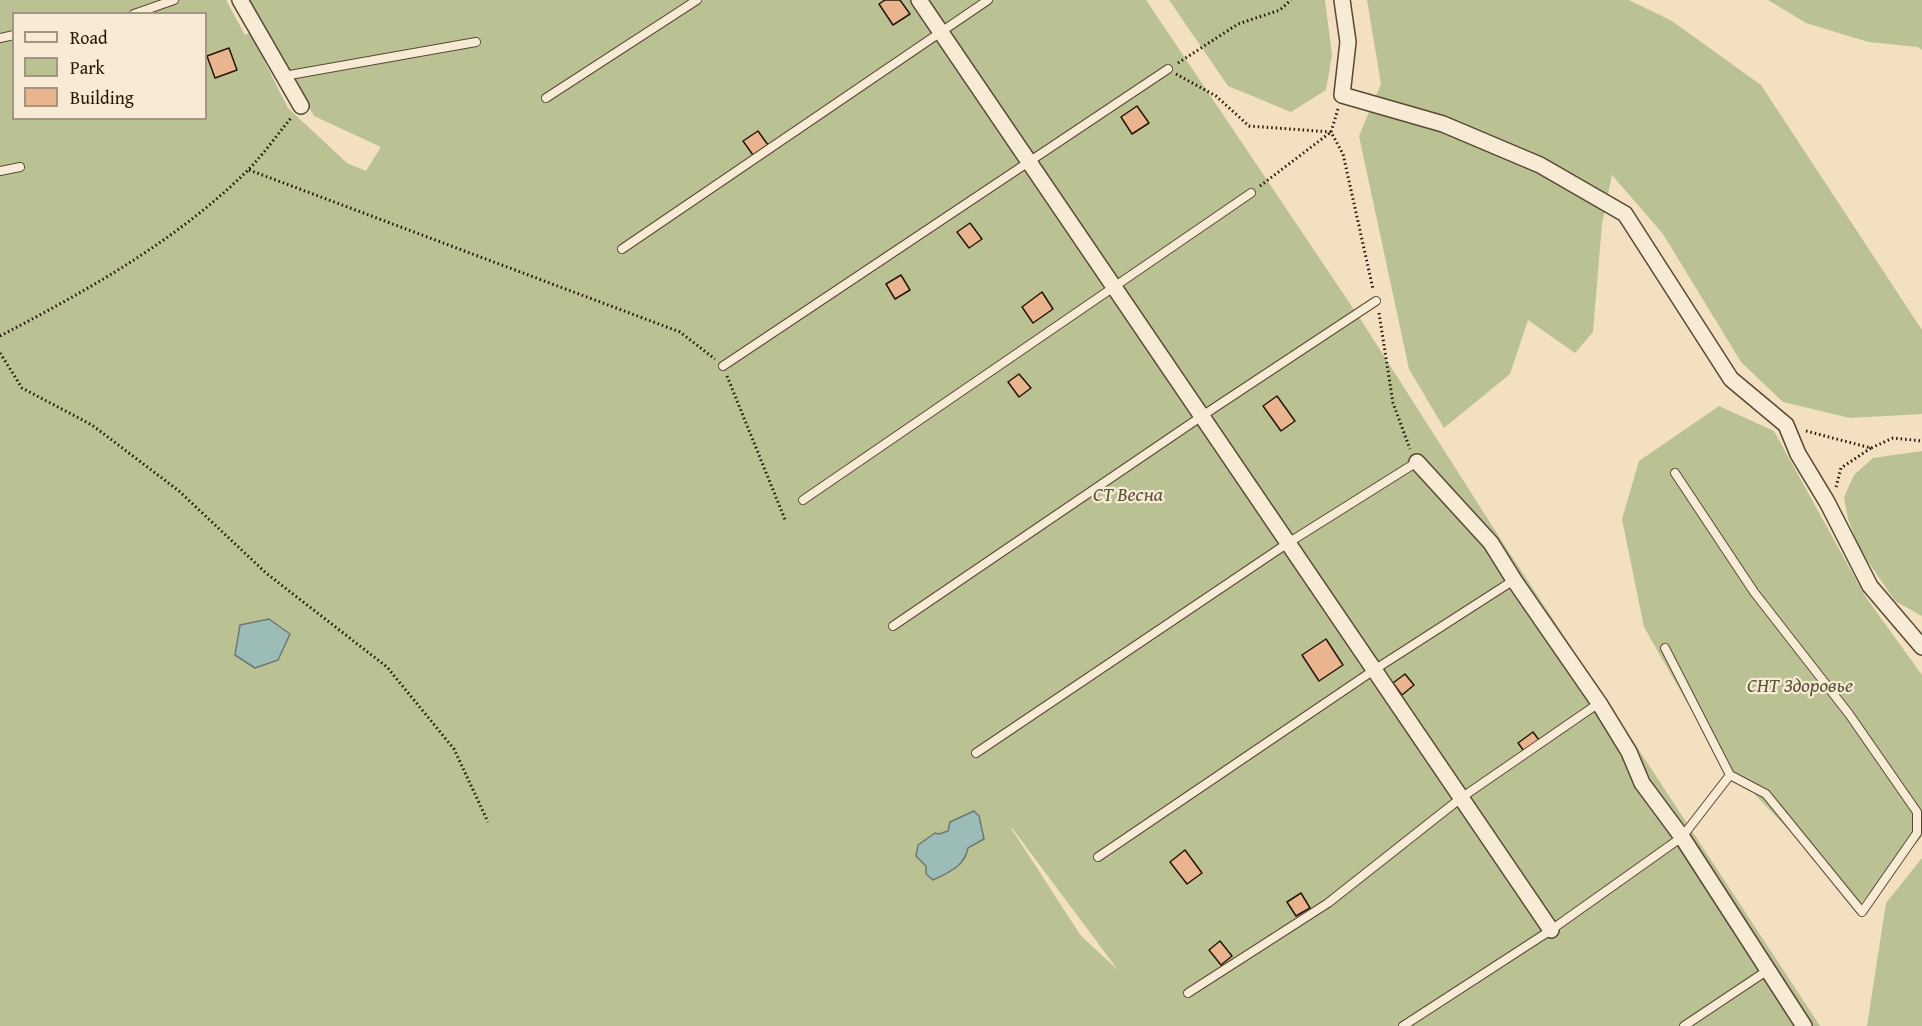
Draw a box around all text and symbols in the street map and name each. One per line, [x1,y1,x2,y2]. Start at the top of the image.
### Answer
legend [12,12,207,120]
text: Road [70,24,108,51]
text: Park [70,54,105,81]
text: Building [70,84,134,111]
park label: СТ Весна [1093,484,1163,508]
park label: СНТ Здоровье [1747,675,1853,699]

